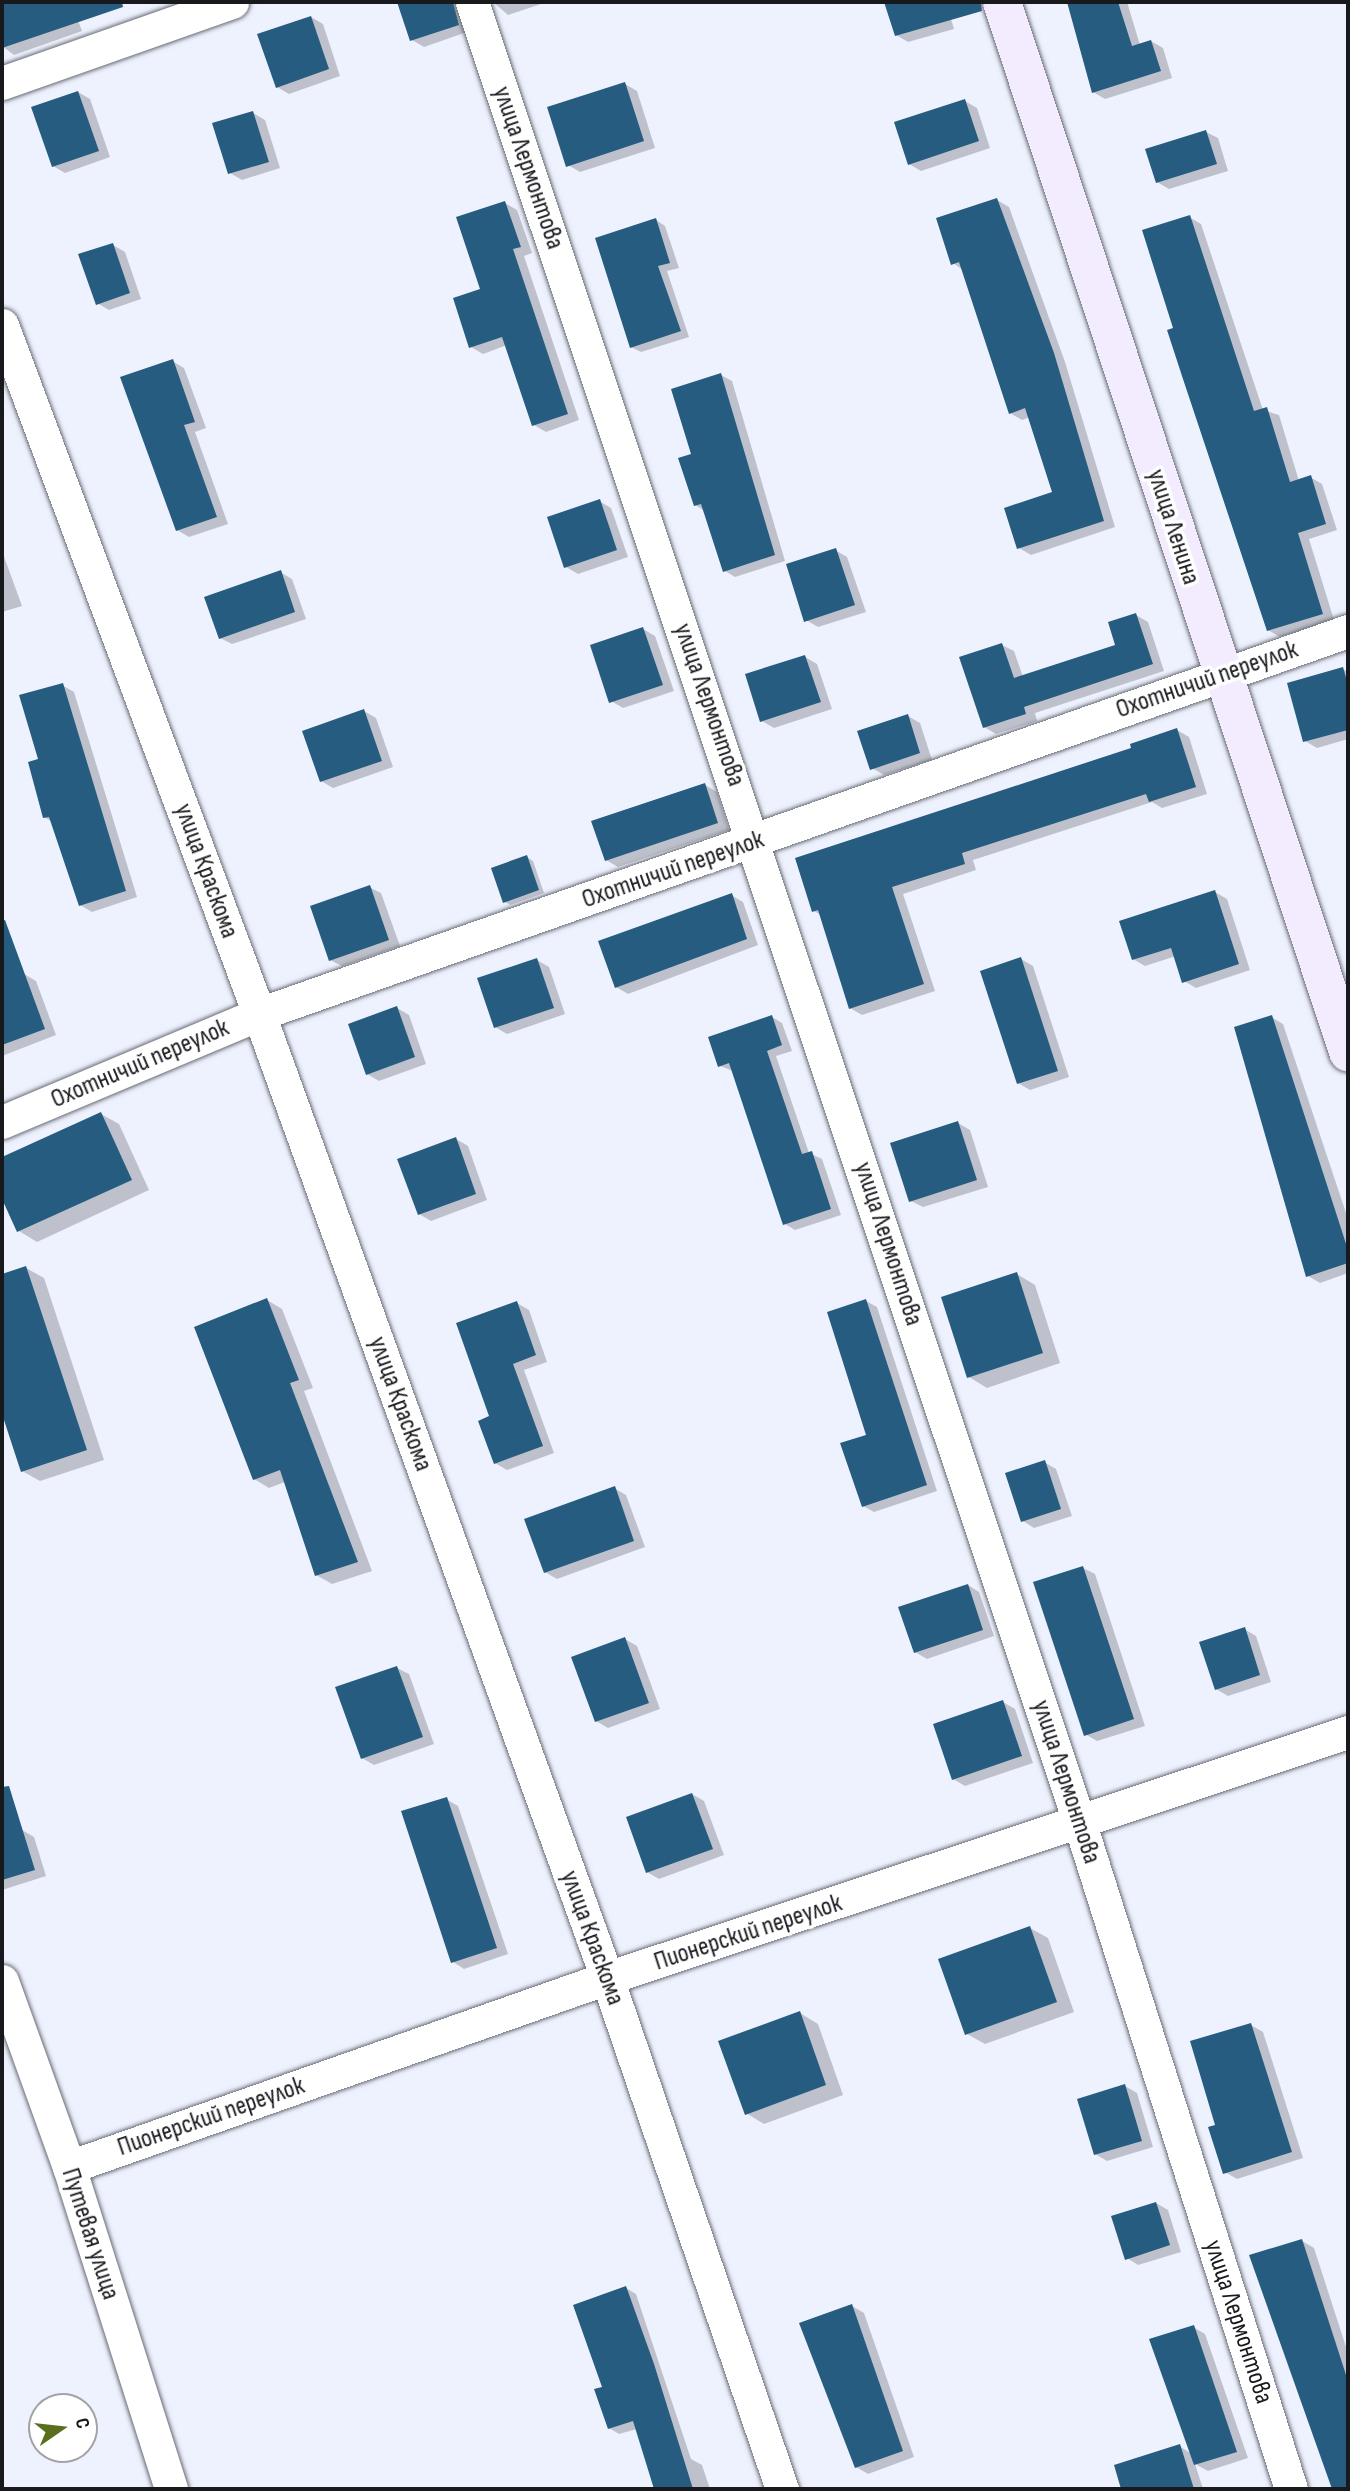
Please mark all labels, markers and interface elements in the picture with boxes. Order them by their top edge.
street label: улица Лермонтова [486,83,570,253]
street label: улица Ленина [1140,465,1206,589]
street label: улица Лермонтова [667,620,751,790]
street label: Охотничий переулок [1112,634,1302,726]
street label: улица Краскома [167,800,245,942]
street label: Охотничий переулок [578,824,768,916]
street label: Охотничий переулок [46,1012,234,1116]
street label: улица Лермонтова [847,1158,929,1330]
street label: улица Краскома [361,1333,439,1475]
street label: улица Лермонтова [1025,1696,1107,1868]
street label: улица Краскома [553,1867,631,2009]
street label: Пионерский переулок [650,1888,846,1978]
street label: Пионерский переулок [114,2070,308,2164]
street label: Путевая улица [54,2164,126,2304]
street label: улица Лермонтова [1197,2236,1279,2408]
north arrow [28,2393,98,2463]
text: С [70,2416,94,2431]

